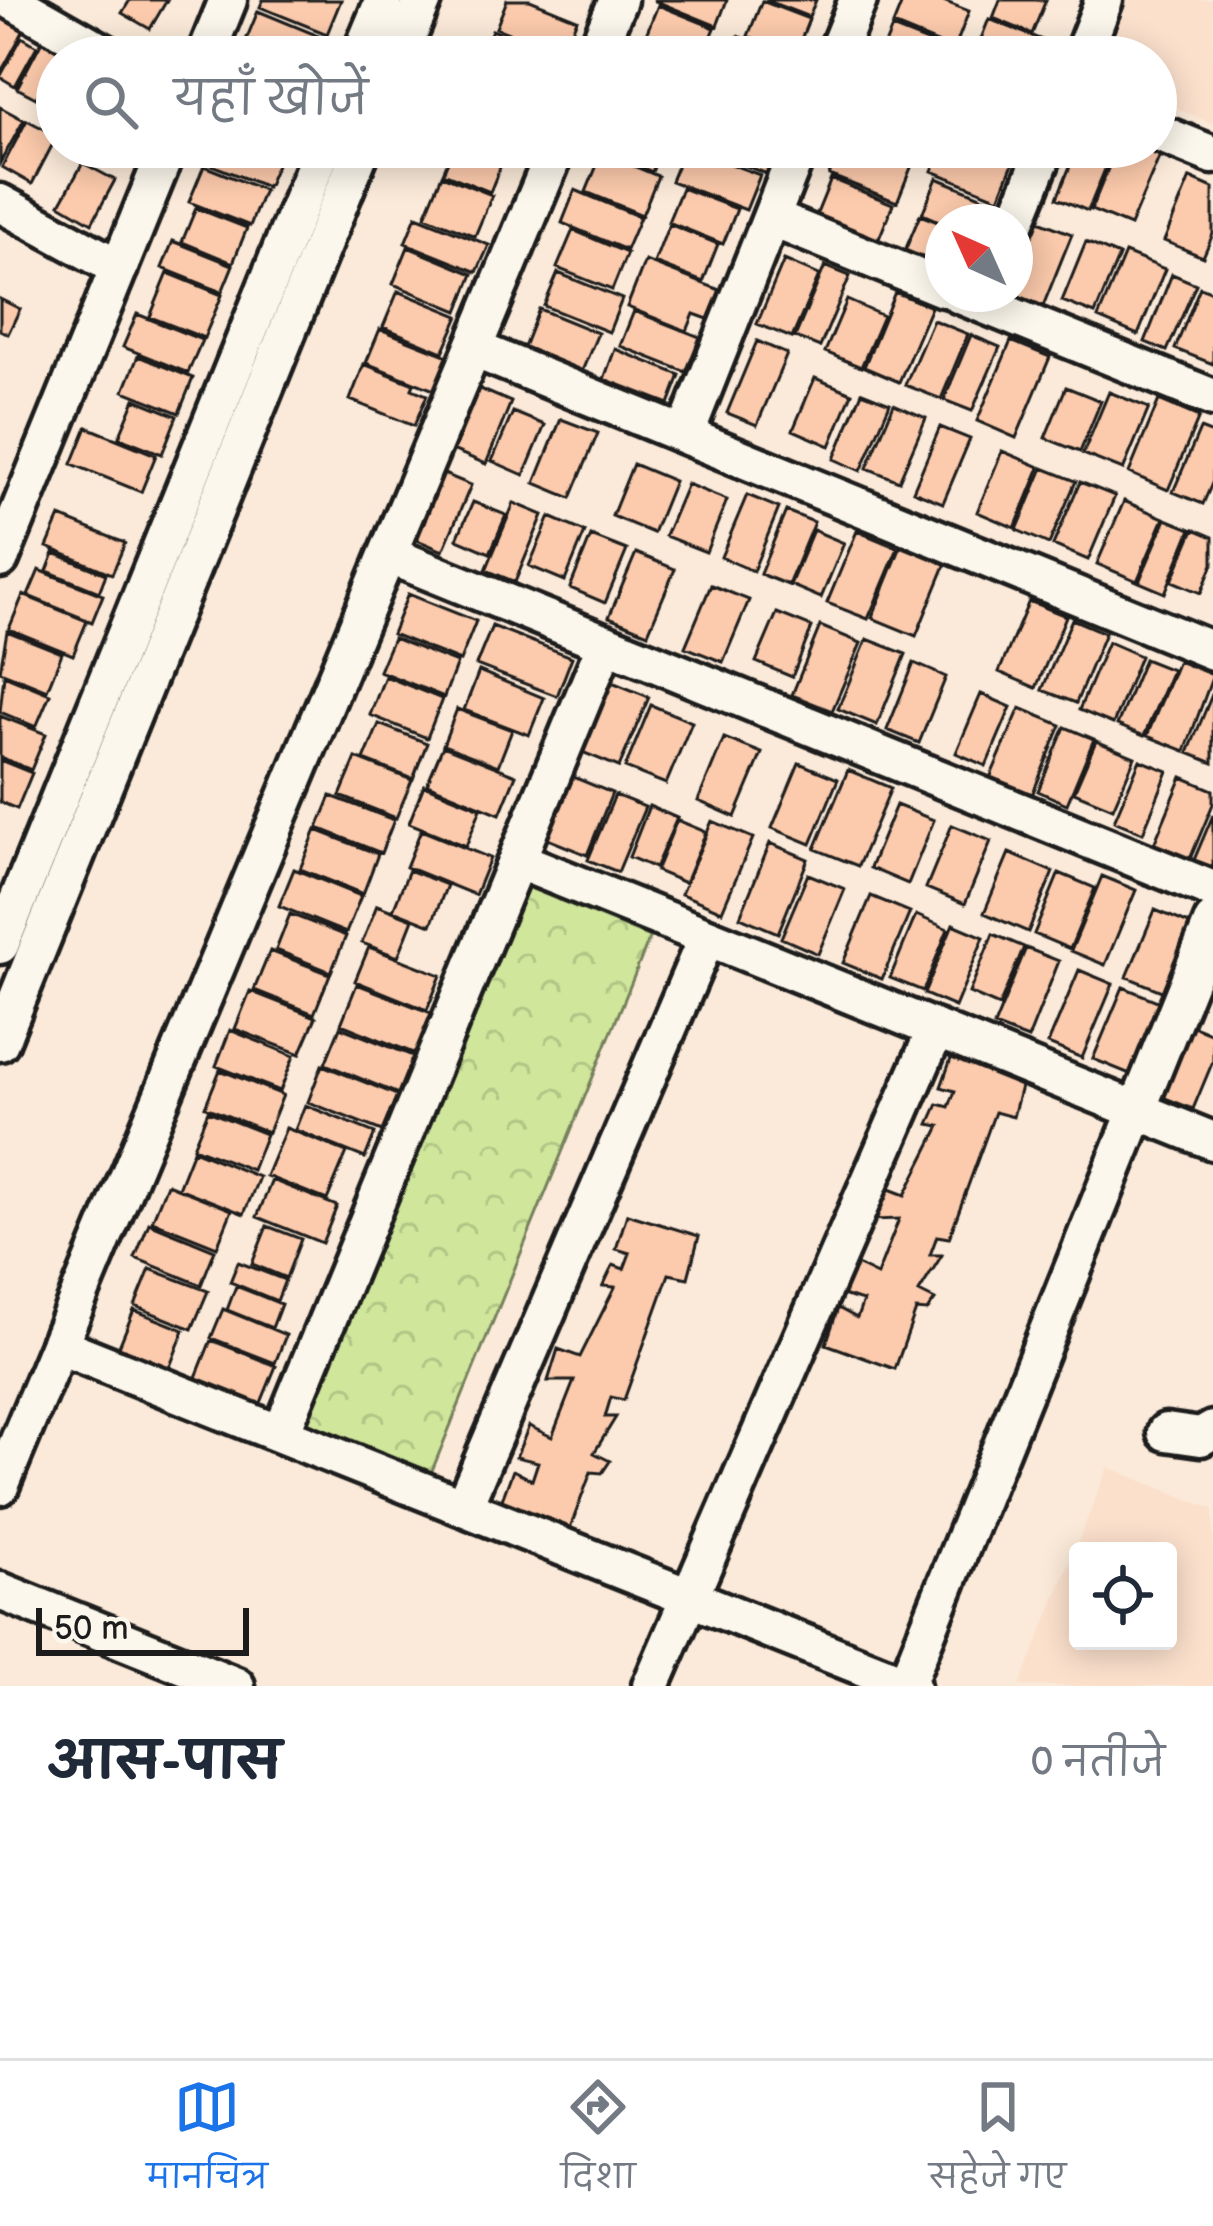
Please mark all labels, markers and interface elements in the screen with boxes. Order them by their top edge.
search box [36,36,1177,168]
icon: search [78,69,144,135]
text: यहाँ खोजें [174,73,368,128]
north arrow [925,204,1033,312]
map controls [1069,1542,1177,1650]
button: locate [1069,1542,1177,1650]
scale bar [36,1602,249,1655]
text: 50 m [54,1609,129,1649]
text: आस-पास [48,1732,281,1793]
text: 0 नतीजे [1030,1740,1165,1787]
tab: मानचित्र [147,2074,268,2213]
tab: दिशा [561,2074,636,2213]
tab: सहेजे गए [929,2074,1066,2213]

